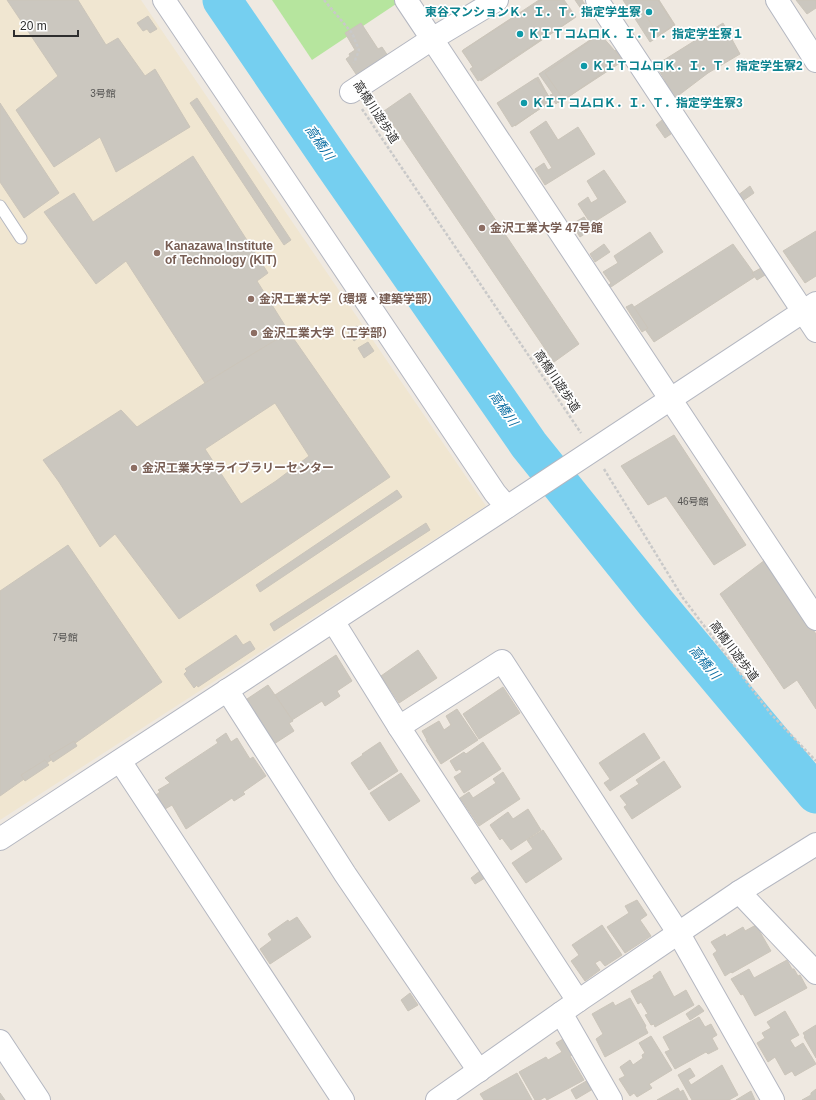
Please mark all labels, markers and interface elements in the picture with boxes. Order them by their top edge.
place label: 東谷マンションＫ．Ｉ．Ｔ．指定学生寮 [425,5,641,19]
marker: 東谷マンションＫ．Ｉ．Ｔ．指定学生寮 [644,7,654,17]
scale bar [14,12,78,38]
text: 20 m [20,19,47,33]
place label: ＫＩＴコムロＫ．Ｉ．Ｔ．指定学生寮１ [528,27,744,41]
marker: ＫＩＴコムロＫ．Ｉ．Ｔ．指定学生寮１ [515,29,525,39]
place label: ＫＩＴコムロＫ．Ｉ．Ｔ．指定学生寮2 [592,59,803,73]
marker: ＫＩＴコムロＫ．Ｉ．Ｔ．指定学生寮2 [579,61,589,71]
street label: 高橋川遊歩道 [351,78,401,146]
house number: 3号館 [90,88,116,99]
place label: ＫＩＴコムロＫ．Ｉ．Ｔ．指定学生寮3 [532,96,743,110]
marker: ＫＩＴコムロＫ．Ｉ．Ｔ．指定学生寮3 [519,98,529,108]
water label: 高橋川 [302,122,338,164]
place label: 金沢工業大学 47号館 [490,221,603,235]
marker: 金沢工業大学 47号館 [477,223,487,233]
place label: Kanazawa Institute of Technology (KIT) [165,239,277,267]
marker: Kanazawa Institute of Technology (KIT) [152,248,162,258]
place label: 金沢工業大学（環境・建築学部） [259,292,439,306]
marker: 金沢工業大学（環境・建築学部） [246,294,256,304]
place label: 金沢工業大学（工学部） [262,326,394,340]
marker: 金沢工業大学（工学部） [249,328,259,338]
street label: 高橋川遊歩道 [531,347,583,415]
water label: 高橋川 [486,388,522,430]
place label: 金沢工業大学ライブラリーセンター [142,461,334,475]
marker: 金沢工業大学ライブラリーセンター [129,463,139,473]
house number: 46号館 [677,496,709,507]
street label: 高橋川遊歩道 [707,618,761,684]
house number: 7号館 [52,632,78,643]
water label: 高橋川 [686,643,724,684]

